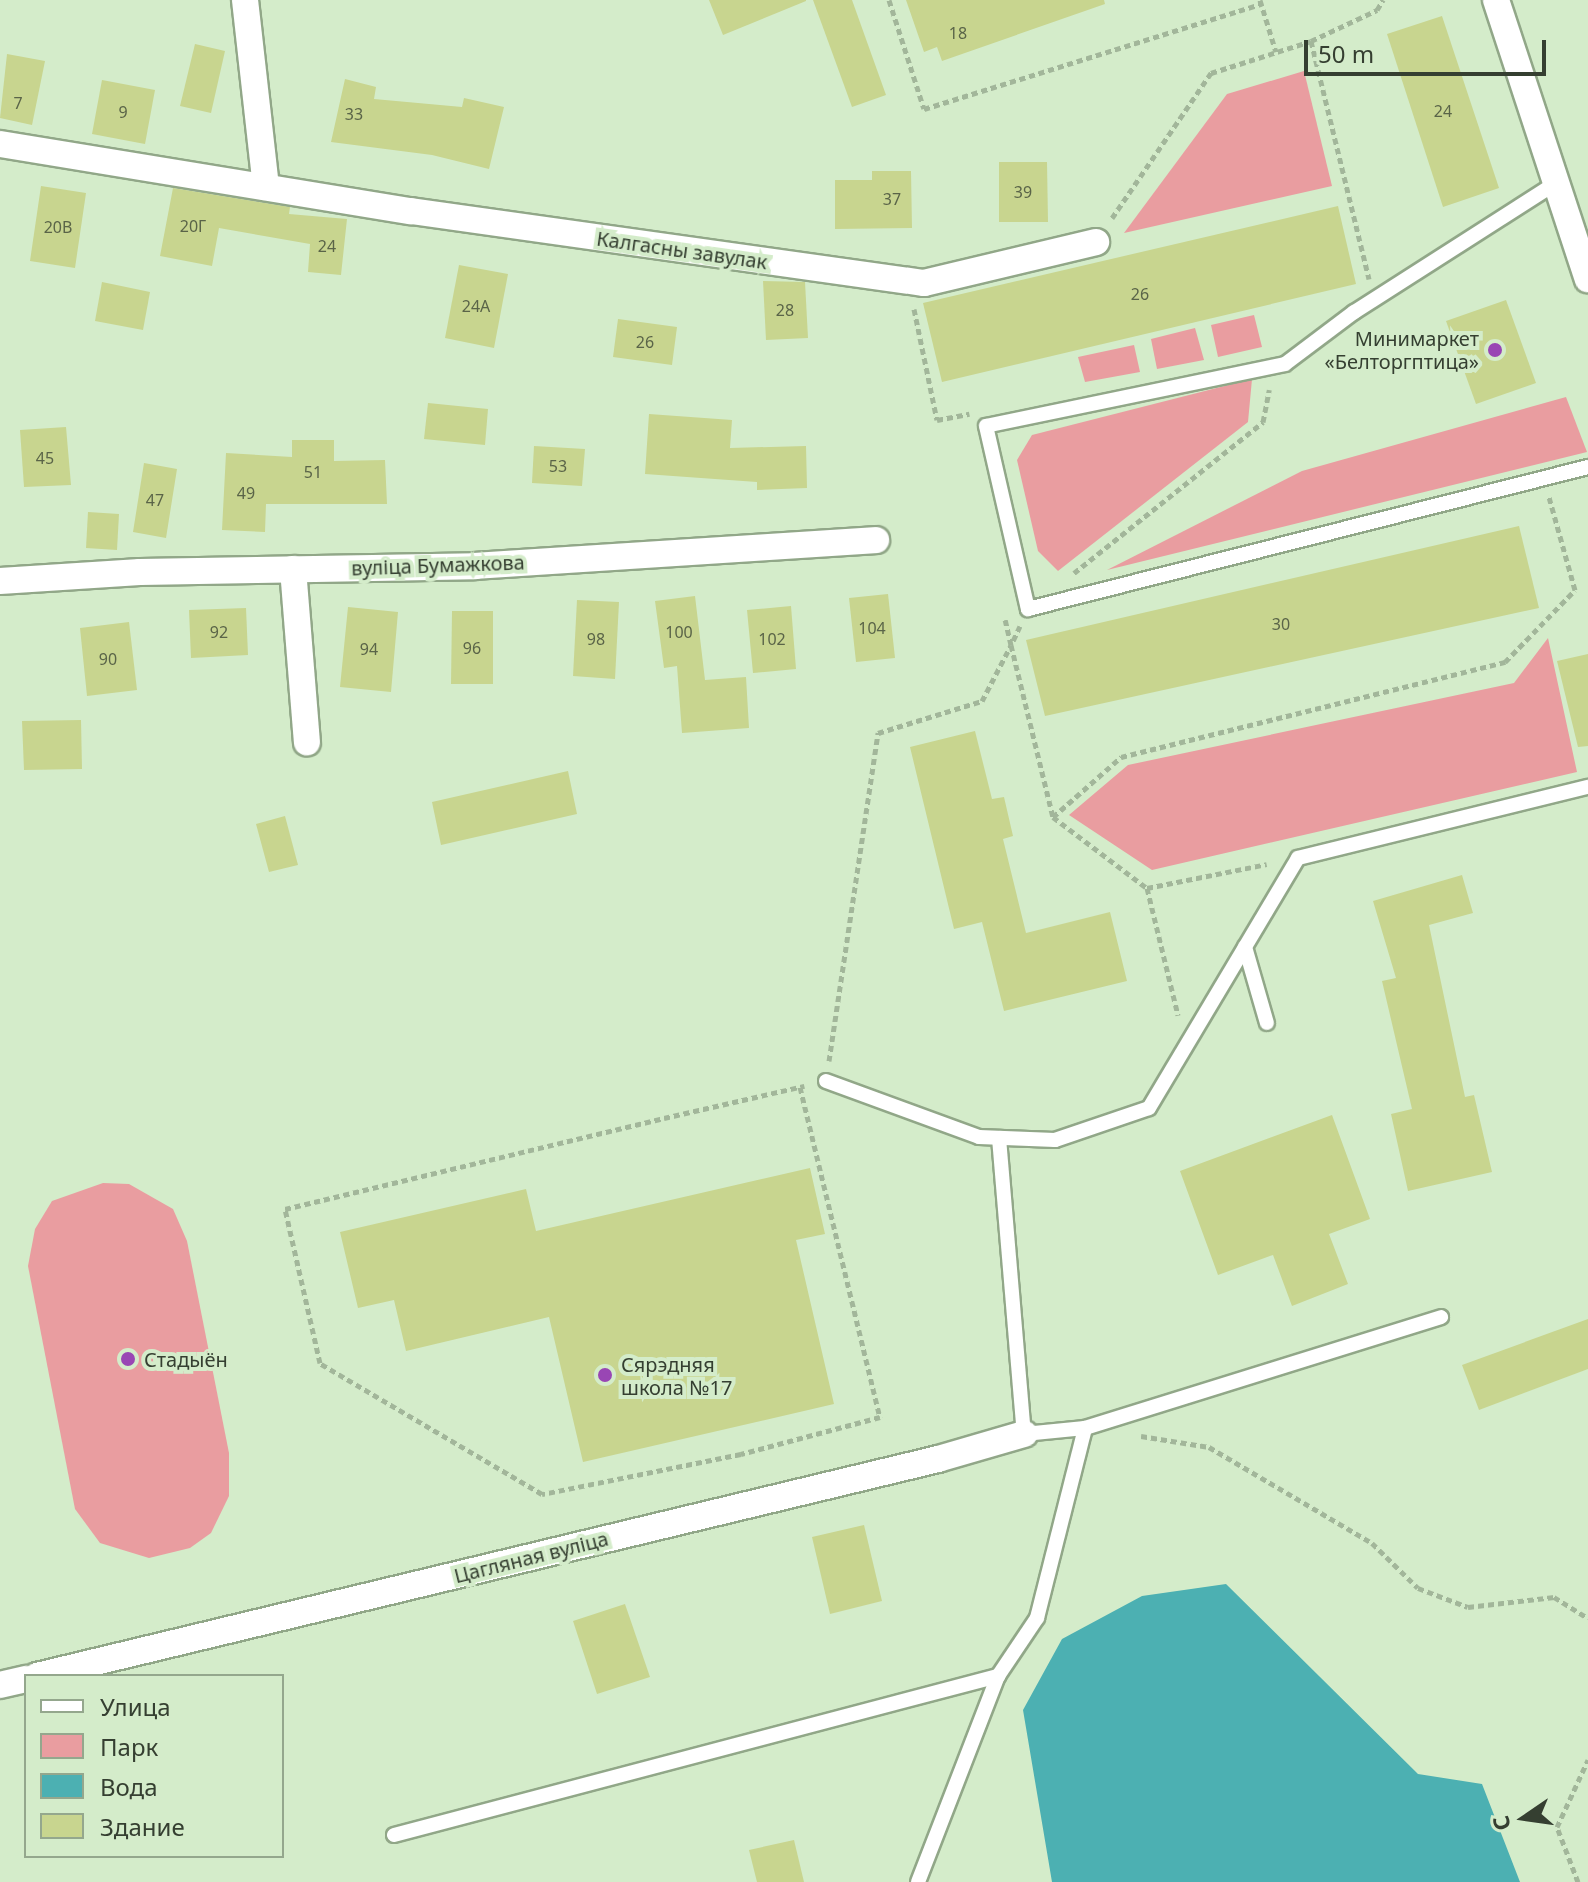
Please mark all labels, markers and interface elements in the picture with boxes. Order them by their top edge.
house number: 18 [949,23,967,43]
scale bar [1308,24,1550,74]
text: 50 m [1318,37,1374,70]
house number: 7 [13,93,23,113]
house number: 24 [1434,101,1452,121]
house number: 9 [118,102,128,122]
house number: 33 [345,104,363,124]
house number: 39 [1014,182,1032,202]
house number: 37 [883,189,901,209]
house number: 20Г [180,216,206,236]
house number: 20В [44,217,72,237]
street label: Калгасны завулак [595,226,769,274]
house number: 24 [318,236,336,256]
house number: 26 [1131,284,1149,304]
house number: 24А [462,296,490,316]
house number: 28 [776,300,794,320]
place label: Минимаркет «Белторгптица» [1325,326,1479,373]
house number: 26 [636,332,654,352]
marker: Минимаркет «Белторгптица» [1486,341,1504,359]
house number: 45 [36,448,54,468]
house number: 53 [549,456,567,476]
house number: 51 [304,462,322,482]
house number: 49 [237,483,255,503]
house number: 47 [146,490,164,510]
street label: вуліца Бумажкова [351,550,525,580]
house number: 30 [1272,614,1290,634]
house number: 104 [858,618,886,638]
house number: 92 [210,622,228,642]
house number: 100 [665,622,693,642]
house number: 98 [587,629,605,649]
house number: 102 [758,629,786,649]
house number: 96 [463,638,481,658]
house number: 94 [360,639,378,659]
house number: 90 [99,649,117,669]
place label: Стадыён [144,1347,228,1371]
marker: Стадыён [119,1350,137,1368]
place label: Сярэдняя школа №17 [621,1352,732,1399]
marker: Сярэдняя школа №17 [596,1366,614,1384]
street label: Цагляная вуліца [451,1526,611,1588]
legend [24,1674,284,1858]
text: Улица [100,1690,171,1723]
text: Парк [100,1730,158,1763]
text: Вода [100,1770,158,1803]
north arrow [1484,1778,1564,1858]
text: Здание [100,1810,185,1843]
text: С [1484,1813,1517,1834]

